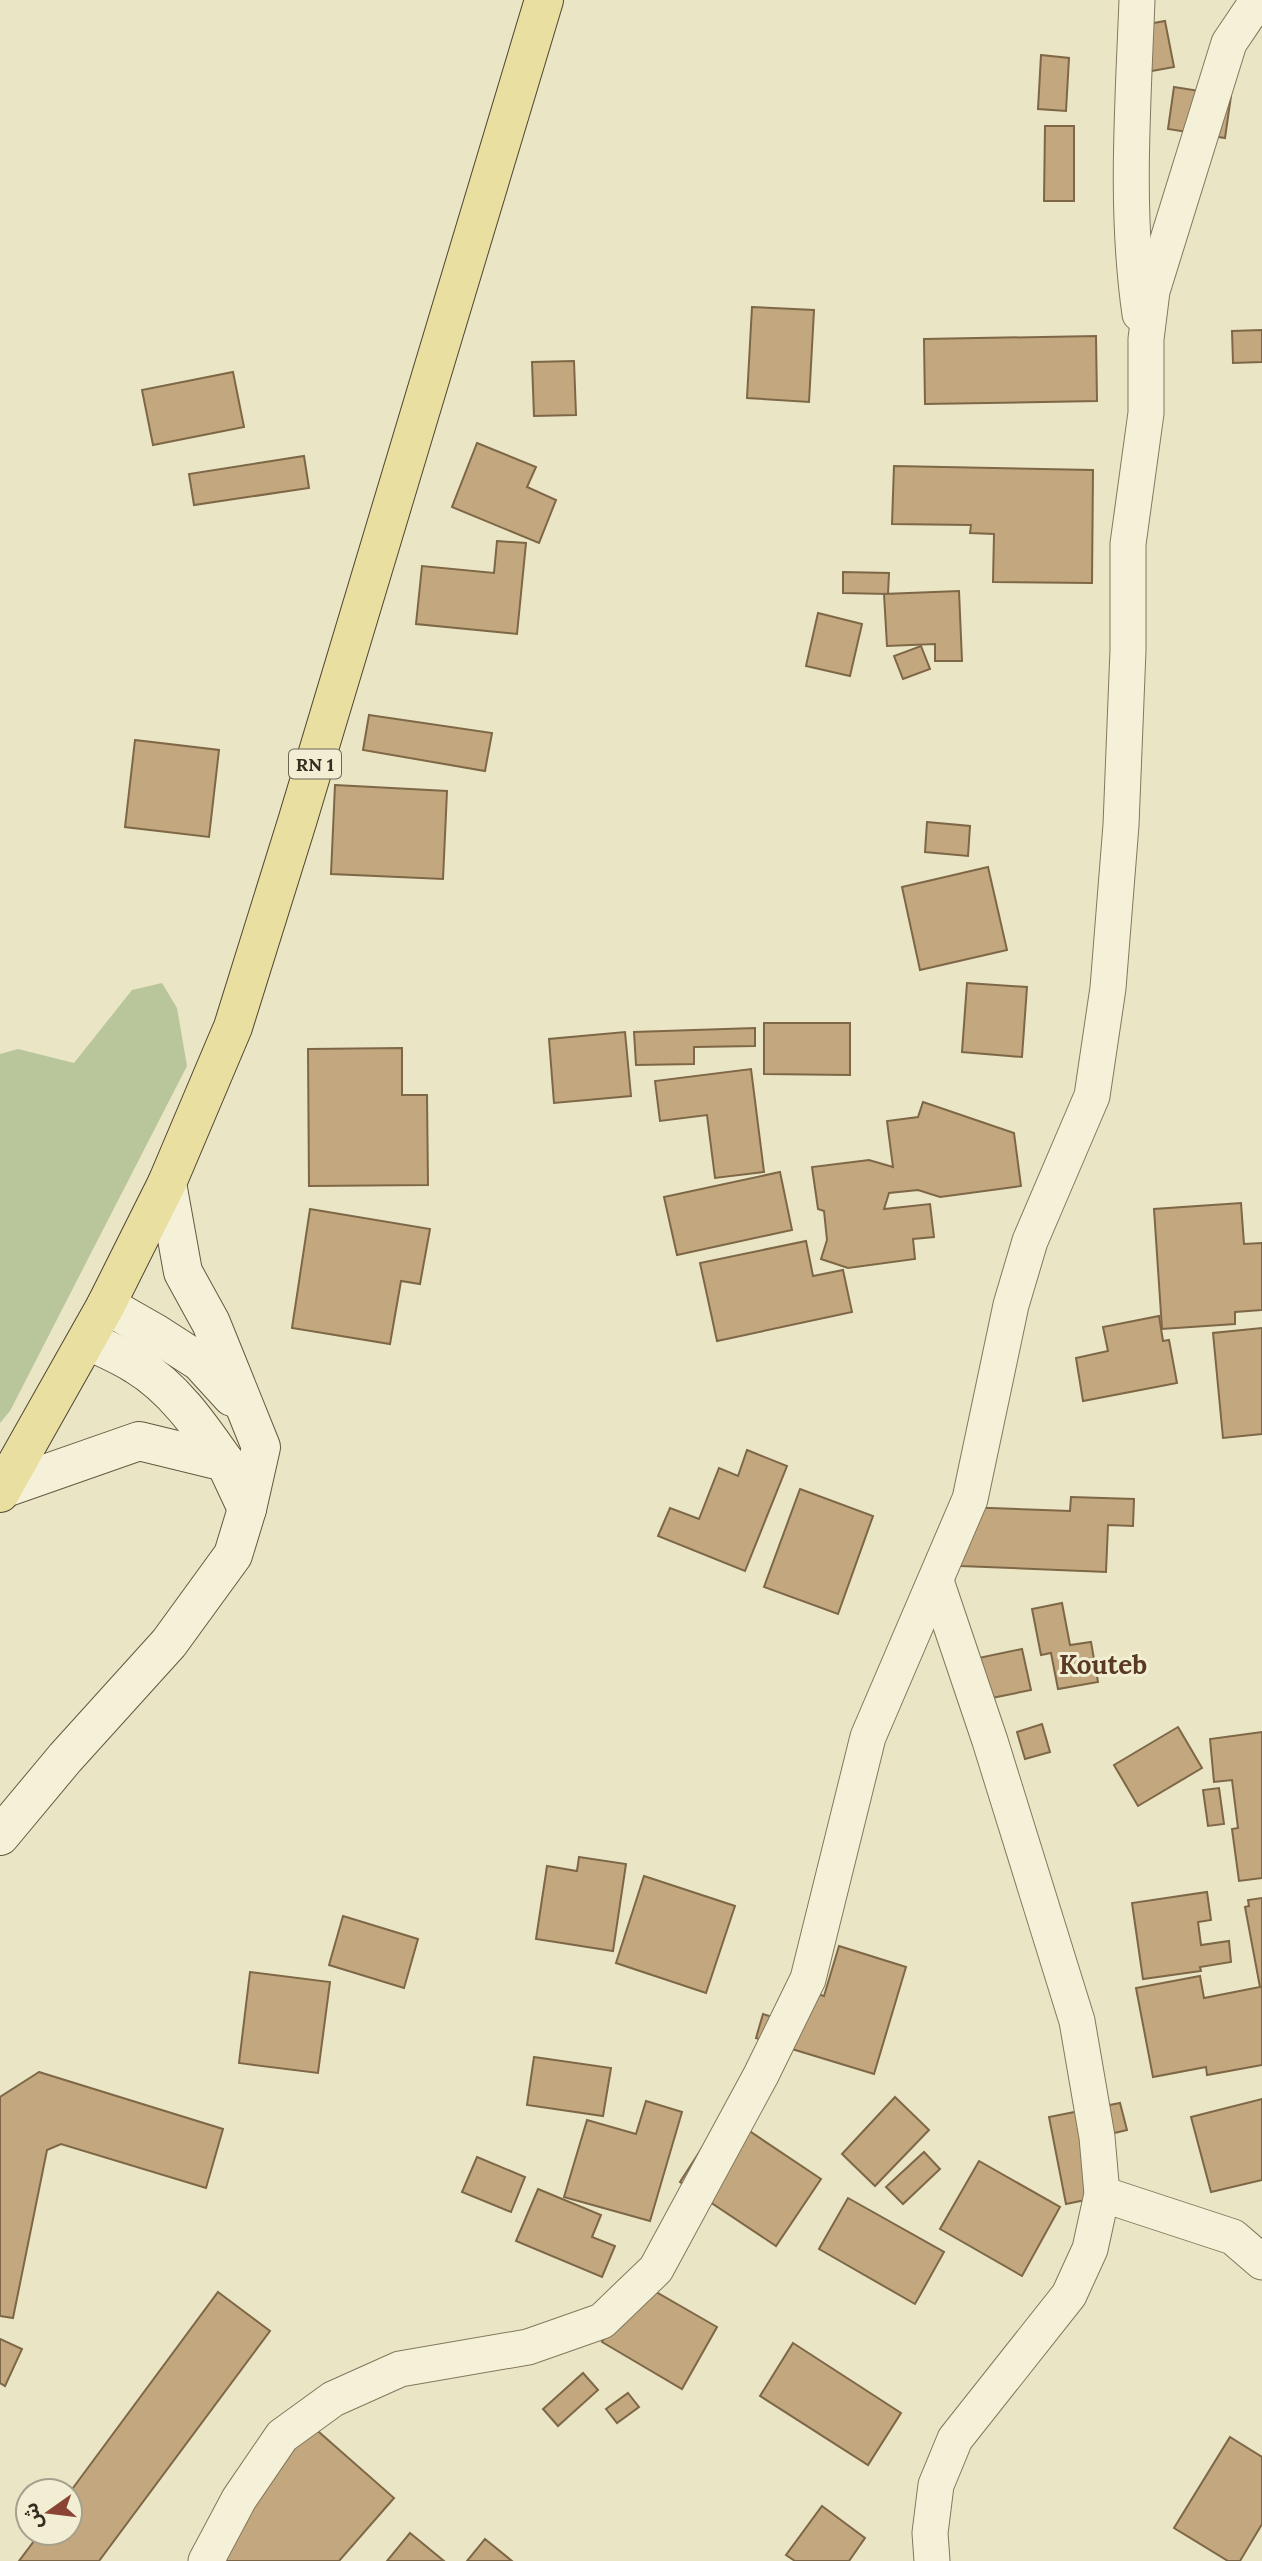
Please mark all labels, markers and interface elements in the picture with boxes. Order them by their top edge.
road number: RN 1 [289,750,341,778]
district label: Kouteb [1059,1648,1147,1681]
north arrow [14,2477,84,2547]
text: ش [18,2501,47,2532]

